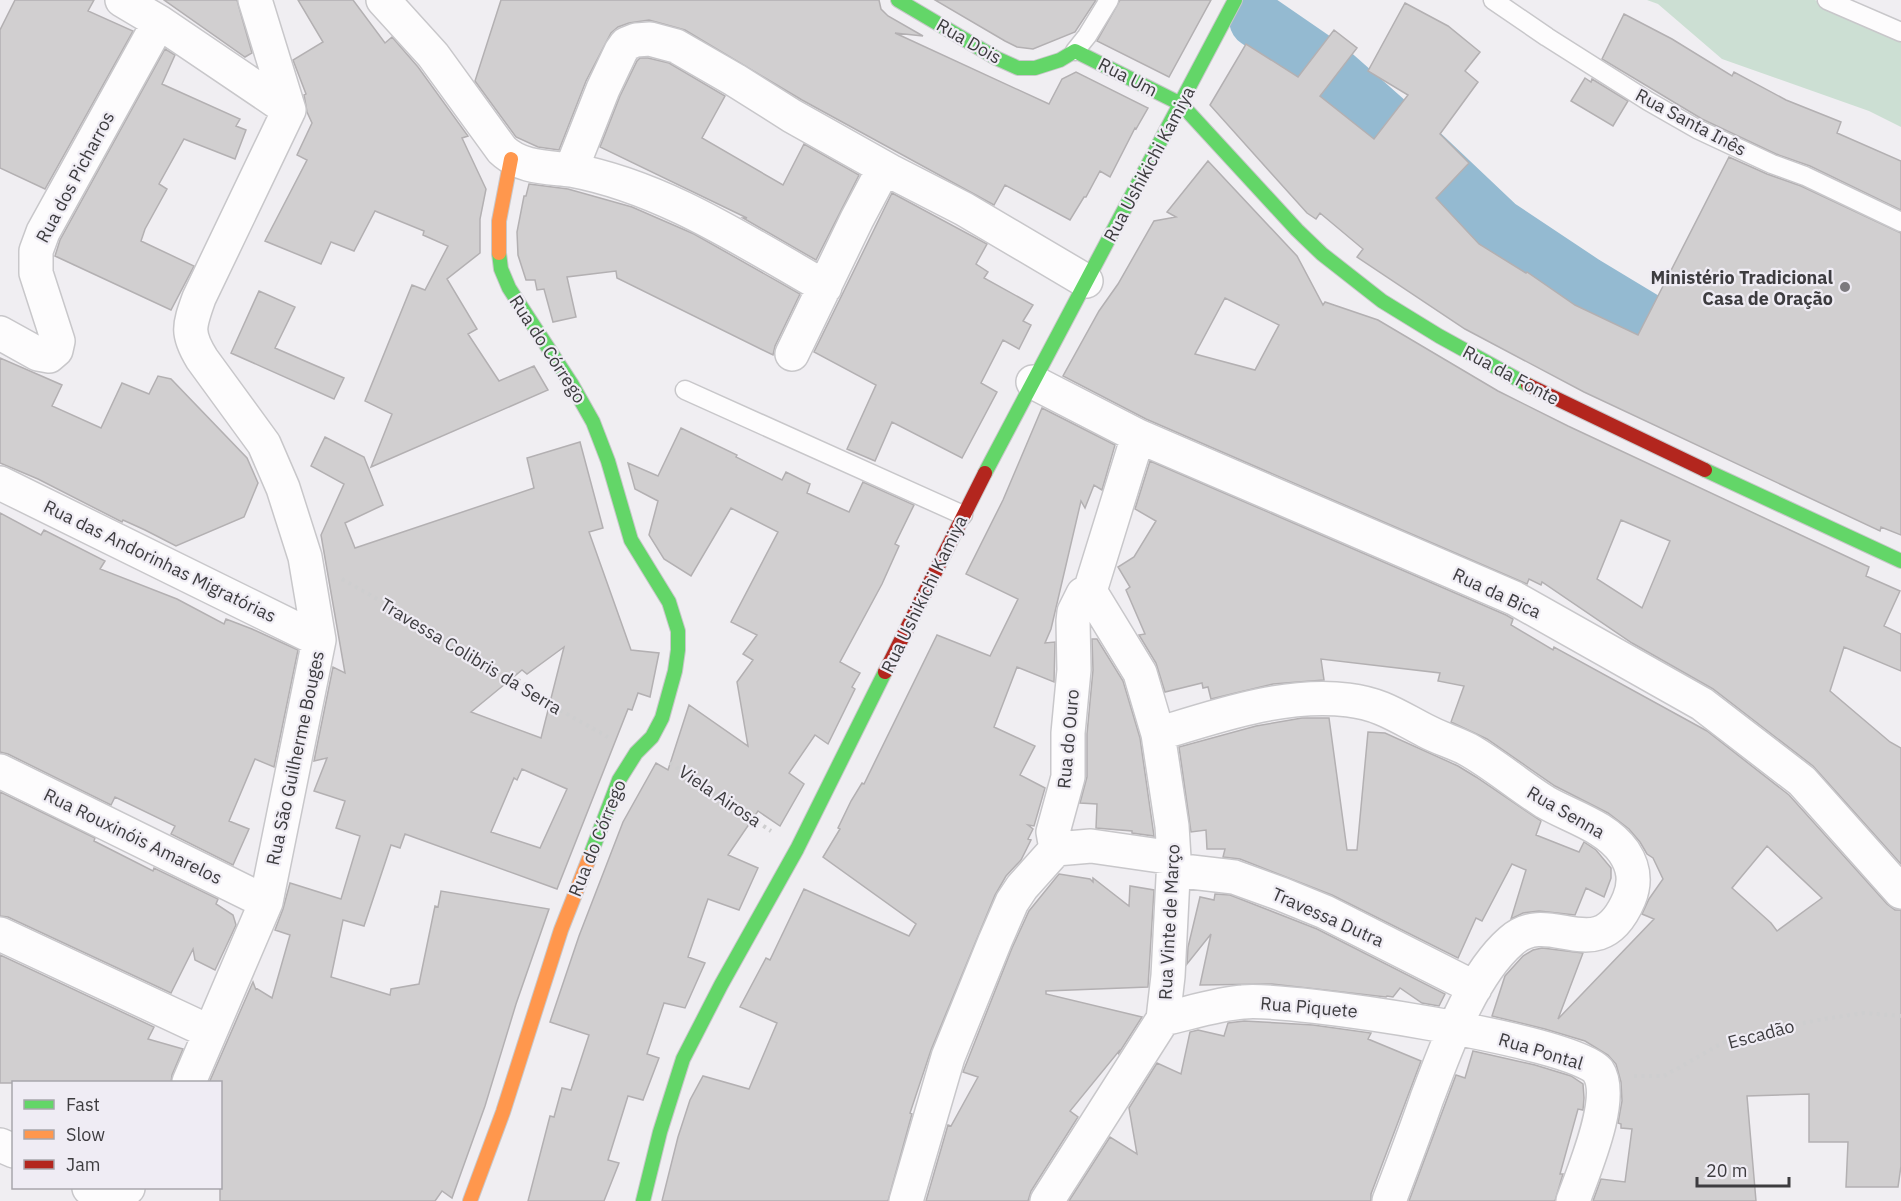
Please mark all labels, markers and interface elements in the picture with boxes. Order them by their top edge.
street label: Rua Dois [932,13,1006,69]
street label: Rua Um [1094,52,1162,102]
street label: Rua Ushikichi Kamiya [1098,82,1200,246]
street label: Rua Santa Inês [1632,83,1750,161]
street label: Rua dos Picharros [31,107,119,247]
place label: Ministério Tradicional Casa de Oração [1650,266,1834,310]
marker: Ministério Tradicional Casa de Oração [1838,280,1852,294]
street label: Rua do Córrego [505,291,591,407]
street label: Rua da Fonte [1459,340,1563,410]
street label: Rua das Andorinhas Migratórias [40,495,280,627]
street label: Rua Ushikichi Kamiya [876,511,972,677]
street label: Rua da Bica [1449,563,1545,624]
street label: Travessa Colibris da Serra [376,593,566,720]
street label: Rua São Guilherme Bouges [261,649,329,867]
street label: Rua do Ouro [1052,688,1084,790]
street label: Viela Airosa [674,760,766,832]
street label: Rua do Córrego [563,776,631,900]
street label: Rua Senna [1523,781,1609,844]
street label: Rua Rouxinóis Amarelos [40,783,226,889]
street label: Rua Vinte de Março [1153,843,1185,1001]
street label: Travessa Dutra [1268,882,1388,952]
street label: Rua Piquete [1259,991,1359,1023]
street label: Escadão [1725,1014,1797,1054]
street label: Rua Pontal [1496,1027,1586,1075]
legend [12,1081,222,1189]
text: Fast [66,1093,100,1116]
text: Slow [66,1123,105,1146]
scale bar [1697,1150,1788,1188]
text: Jam [66,1153,101,1176]
text: 20 m [1706,1159,1748,1182]

